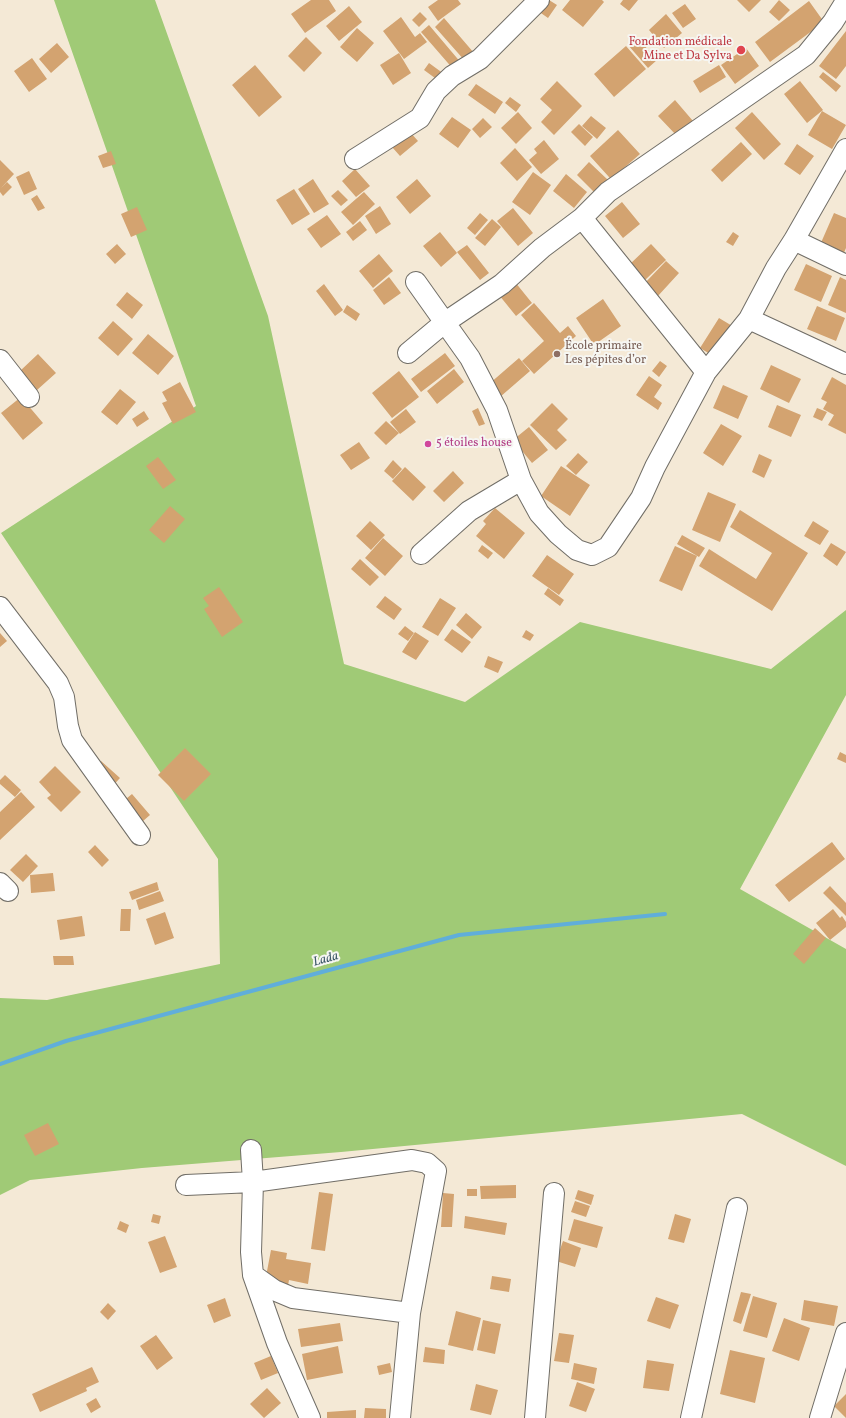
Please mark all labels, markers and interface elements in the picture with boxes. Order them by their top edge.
place label: Fondation médicale Mine et Da Sylva [629,36,732,64]
marker: Fondation médicale Mine et Da Sylva [735,44,747,56]
place label: École primaire Les pépites d’or [565,340,646,368]
marker: École primaire Les pépites d’or [552,349,562,359]
place label: 5 étoiles house [436,437,512,451]
marker: 5 étoiles house [423,439,433,449]
water label: Lada [312,949,340,971]

